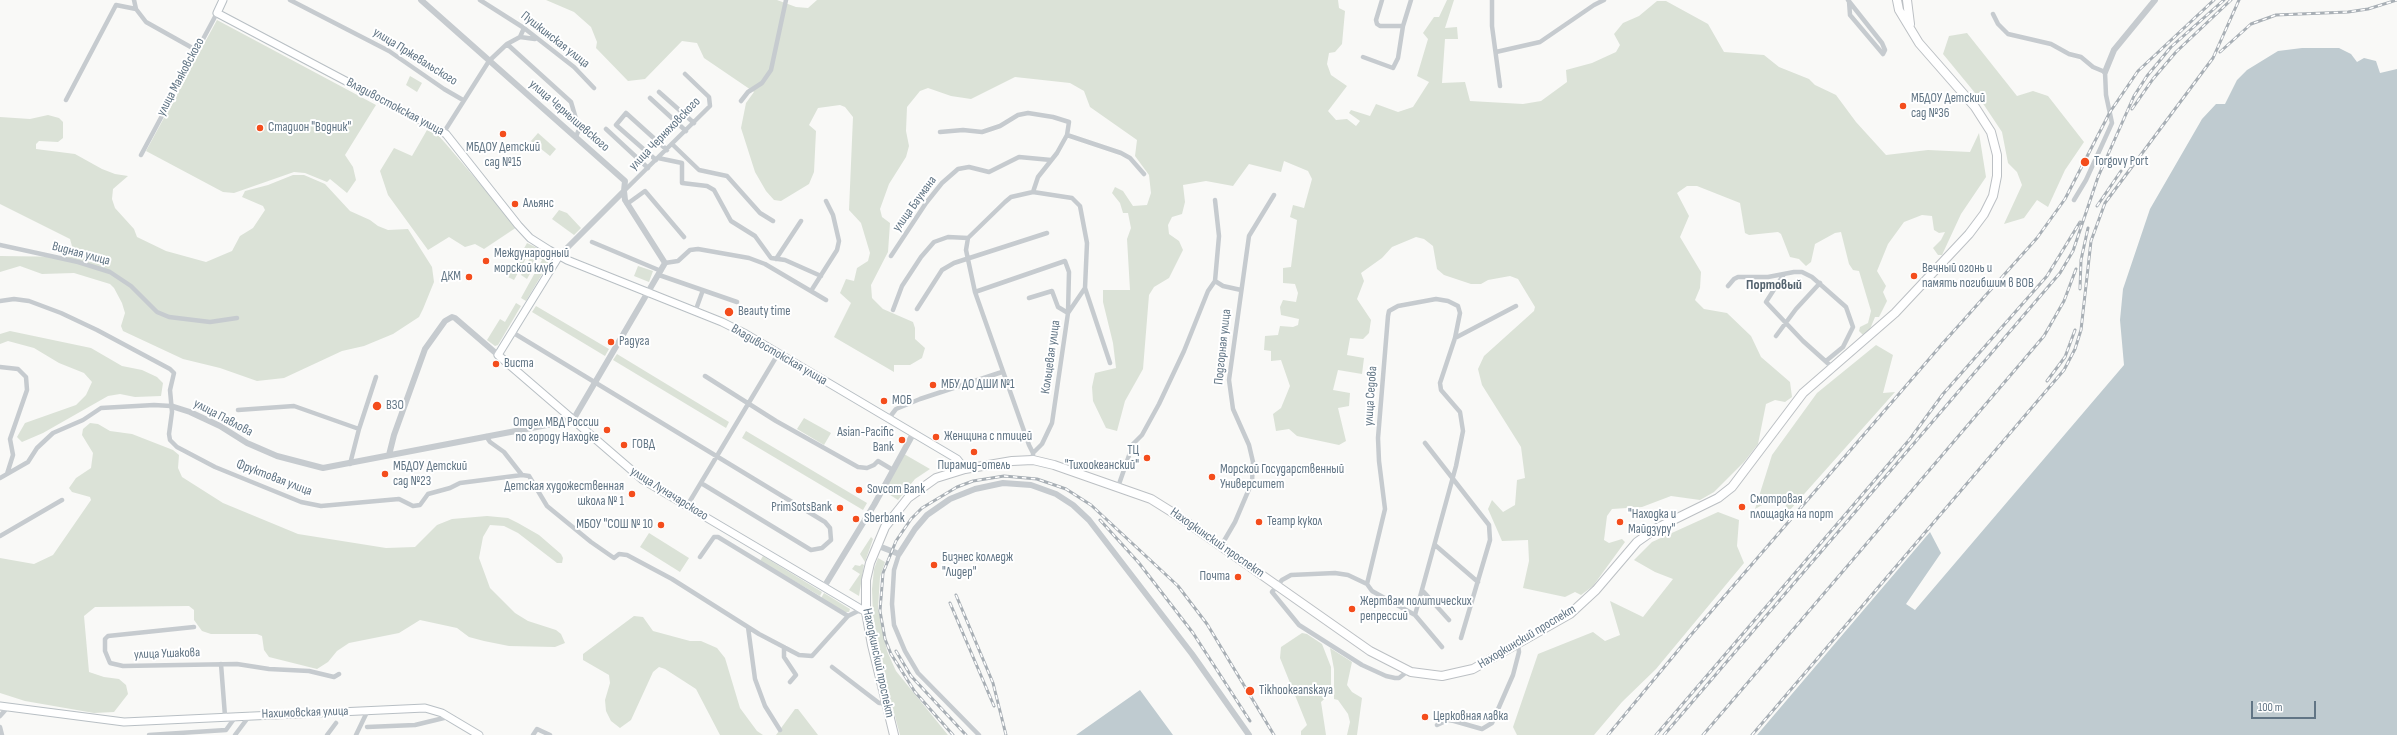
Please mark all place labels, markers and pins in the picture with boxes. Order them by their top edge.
place label: МБДОУ Детский сад №36 [1911,91,1985,122]
marker: МБДОУ Детский сад №36 [1898,101,1908,111]
place label: Стадион "Водник" [268,120,351,136]
marker: Стадион "Водник" [255,123,265,133]
marker: МБДОУ Детский сад №15 [498,129,508,139]
place label: МБДОУ Детский сад №15 [466,140,540,171]
place label: Torgovy Port [2094,154,2148,170]
marker: Torgovy Port [2079,156,2091,168]
place label: Альянс [523,196,554,212]
marker: Альянс [510,199,520,209]
place label: Международный морской клуб [494,246,569,277]
marker: Международный морской клуб [481,256,491,266]
place label: Вечный огонь и память погибшим в ВОВ [1922,261,2034,292]
place label: ДКМ [441,269,461,285]
marker: Вечный огонь и память погибшим в ВОВ [1909,271,1919,281]
marker: ДКМ [464,272,474,282]
place label: Beauty time [738,304,790,320]
marker: Beauty time [723,306,735,318]
place label: Радуга [619,334,649,350]
marker: Радуга [606,337,616,347]
place label: Виста [504,356,534,372]
marker: Виста [491,359,501,369]
place label: МБУ ДО ДШИ №1 [941,377,1015,393]
marker: МБУ ДО ДШИ №1 [928,380,938,390]
place label: МОБ [892,393,912,409]
marker: МОБ [879,396,889,406]
place label: ВЗО [386,398,404,414]
marker: ВЗО [371,400,383,412]
place label: Отдел МВД России по городу Находке [513,415,599,446]
marker: Отдел МВД России по городу Находке [602,425,612,435]
place label: Asian-Pacific Bank [837,425,894,456]
place label: Женщина с птицей [944,429,1032,445]
marker: Женщина с птицей [931,432,941,442]
marker: Asian-Pacific Bank [897,435,907,445]
place label: ГОВД [632,437,655,453]
marker: ГОВД [619,440,629,450]
place label: ТЦ "Тихоокеанский" [1065,443,1139,474]
marker: Пирамид-отель [969,447,979,457]
marker: ТЦ "Тихоокеанский" [1142,453,1152,463]
place label: Пирамид-отель [938,458,1010,474]
place label: МБДОУ Детский сад №23 [393,459,467,490]
place label: Морской Государственный Университет [1220,462,1344,493]
marker: МБДОУ Детский сад №23 [380,469,390,479]
marker: Морской Государственный Университет [1207,472,1217,482]
place label: Детская художественная школа № 1 [504,479,624,510]
place label: Sovcom Bank [867,482,925,498]
marker: Sovcom Bank [854,485,864,495]
marker: Детская художественная школа № 1 [627,489,637,499]
place label: Смотровая площадка на порт [1750,492,1833,523]
place label: PrimSotsBank [771,500,832,516]
marker: Смотровая площадка на порт [1737,502,1747,512]
marker: PrimSotsBank [835,503,845,513]
place label: "Находка и Майдзуру" [1628,507,1676,538]
place label: Sberbank [864,511,905,527]
marker: Sberbank [851,514,861,524]
place label: Театр кукол [1267,514,1322,530]
place label: МБОУ "СОШ № 10 [576,517,653,533]
marker: Театр кукол [1254,517,1264,527]
marker: "Находка и Майдзуру" [1615,517,1625,527]
marker: МБОУ "СОШ № 10 [656,520,666,530]
place label: Бизнес колледж "Лидер" [942,550,1013,581]
marker: Бизнес колледж "Лидер" [929,560,939,570]
place label: Почта [1199,569,1230,585]
marker: Почта [1233,572,1243,582]
place label: Жертвам политических репрессий [1360,594,1472,625]
marker: Жертвам политических репрессий [1347,604,1357,614]
place label: Tikhookeanskaya [1259,683,1333,699]
marker: Tikhookeanskaya [1244,685,1256,697]
place label: Церковная лавка [1433,709,1508,725]
marker: Церковная лавка [1420,712,1430,722]

